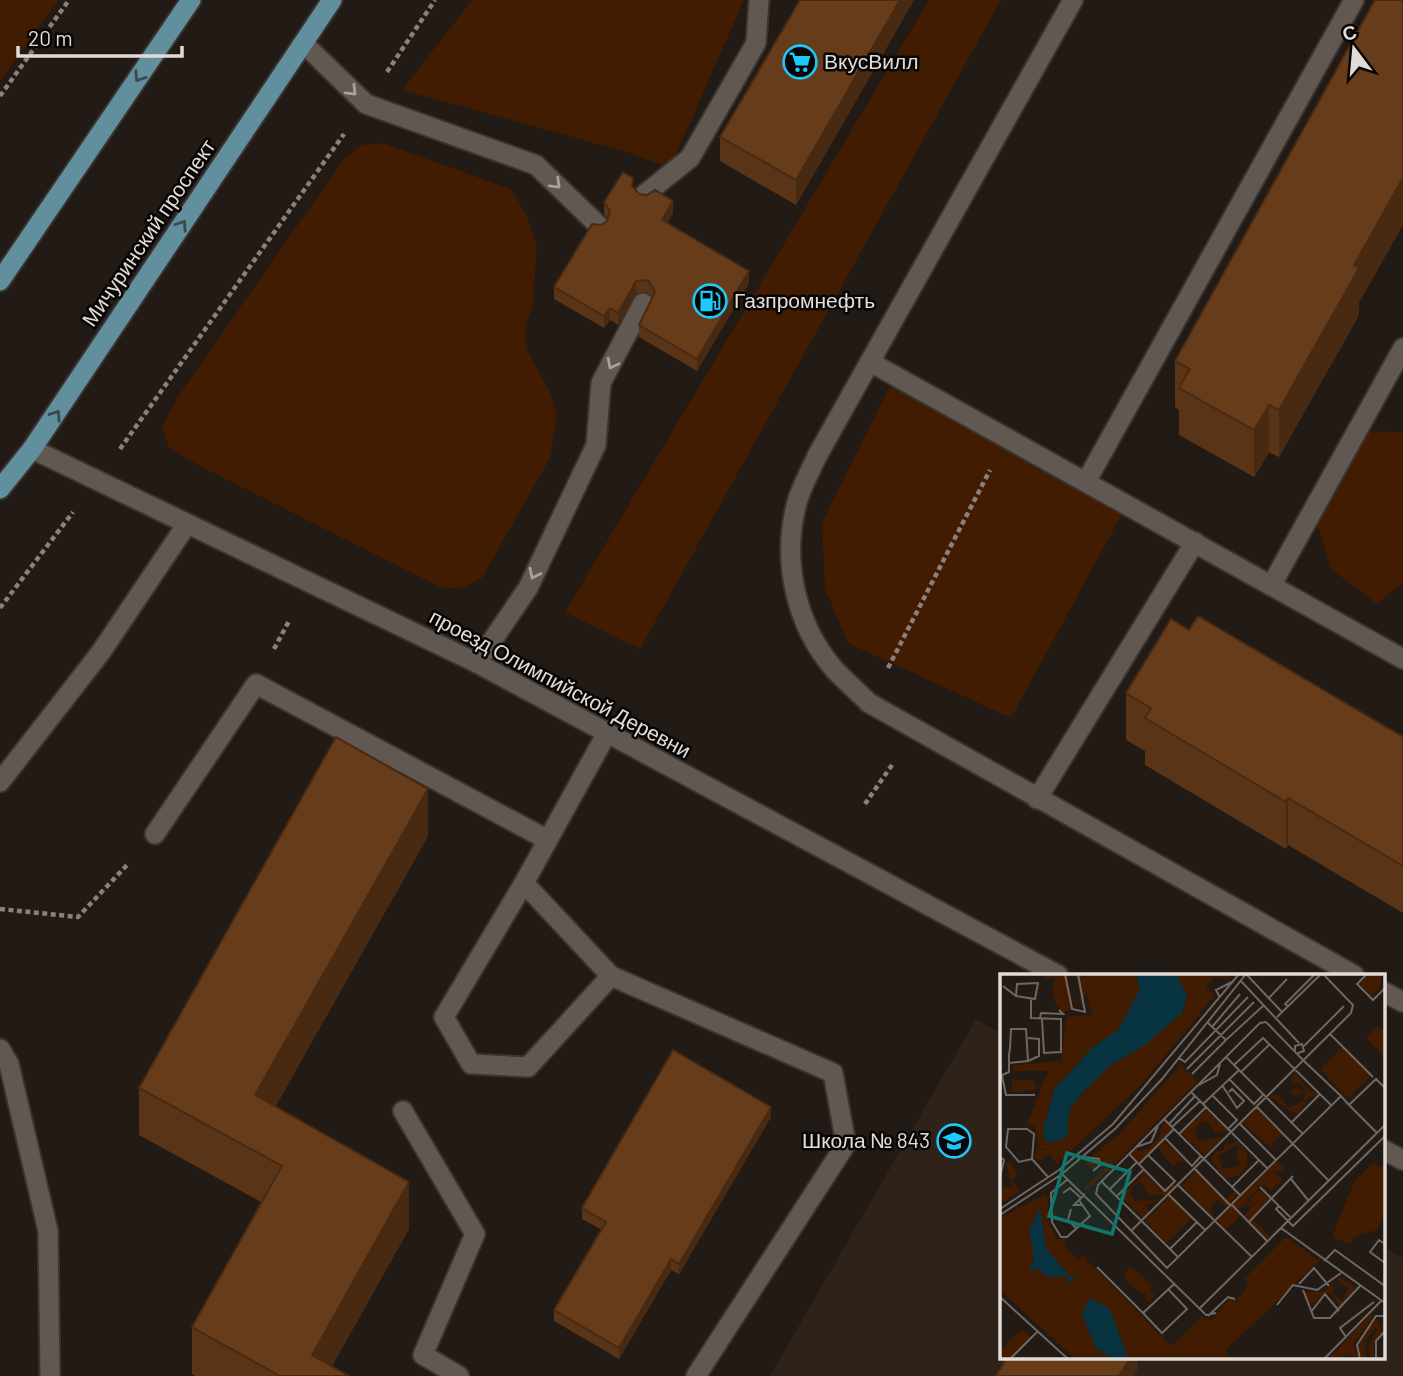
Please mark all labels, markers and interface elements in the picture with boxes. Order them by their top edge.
scale bar [18,14,182,58]
north arrow [1319,14,1389,84]
text: С [1339,19,1359,45]
text: 20 m [28,25,73,50]
supermarket icon: ВкусВилл [781,43,819,81]
place label: ВкусВилл [824,48,918,73]
one-way arrow [135,69,147,82]
one-way arrow [343,82,356,95]
street label: Мичуринский проспект [76,134,220,330]
one-way arrow [547,175,560,188]
one-way arrow [174,220,186,233]
fuel station icon: Газпромнефть [691,282,729,320]
place label: Газпромнефть [734,287,875,312]
one-way arrow [606,356,620,369]
one-way arrow [47,409,60,422]
one-way arrow [529,567,543,579]
street label: проезд Олимпийской Деревни [426,603,696,762]
inset map [1000,974,1386,1358]
school or university icon: Школа № 843 [935,1122,973,1160]
place label: Школа № 843 [802,1127,930,1152]

